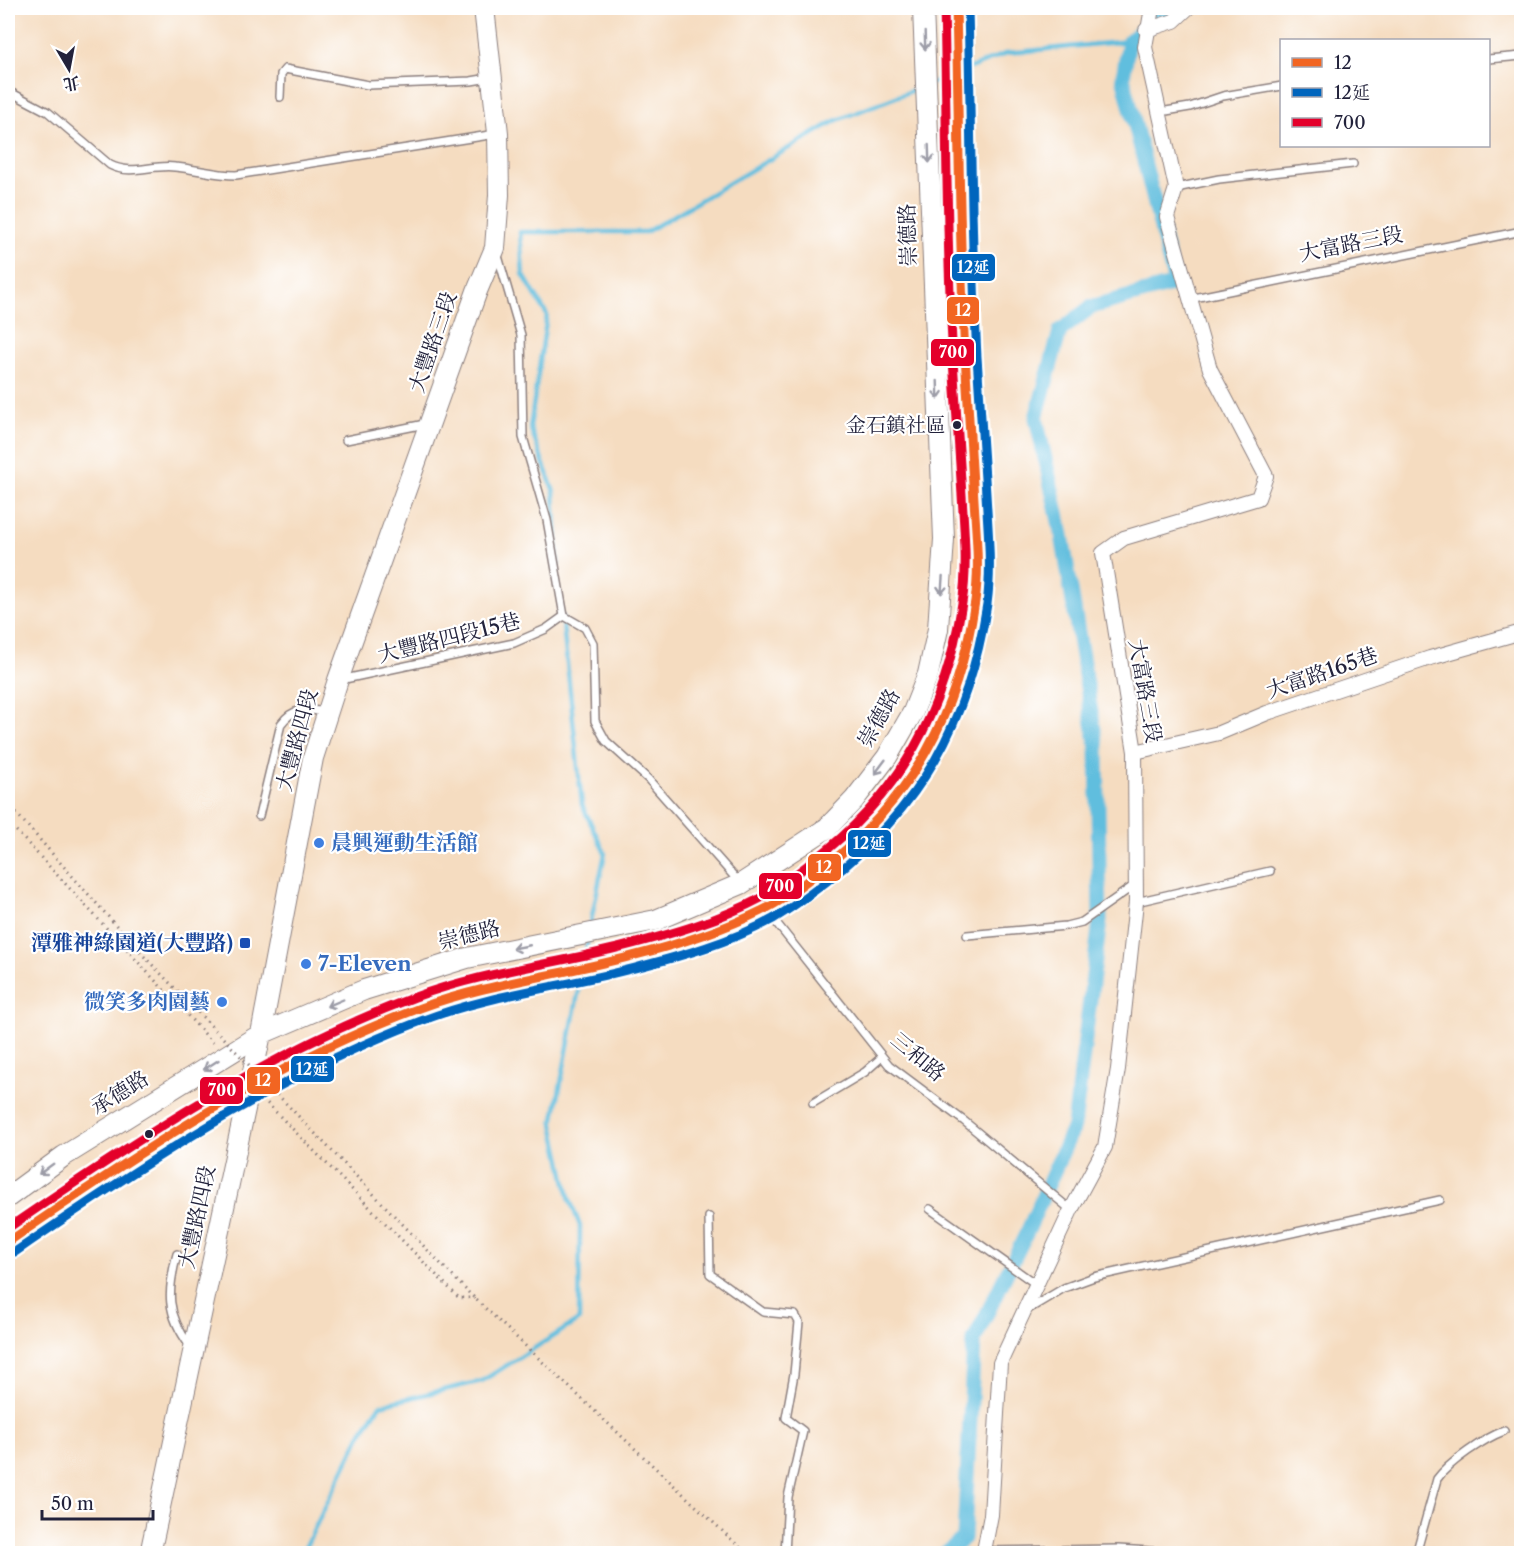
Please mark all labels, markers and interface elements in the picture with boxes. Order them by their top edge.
one-way arrow [919,31,930,50]
north arrow [39,39,99,99]
legend [1280,39,1490,147]
text: 12 [1334,52,1352,74]
text: 北 [62,73,81,95]
text: 12延 [1334,82,1370,104]
text: 700 [1334,112,1366,134]
one-way arrow [924,143,935,163]
street label: 崇德路 [894,203,921,267]
street label: 大富路三段 [1297,221,1405,266]
line badge: 12延 [951,253,996,282]
text: 12延 [957,257,989,277]
street label: 大豐路三段 [404,288,461,396]
line badge: 12 [946,296,980,325]
text: 12 [955,300,971,320]
line badge: 700 [930,338,975,367]
text: 700 [939,342,967,362]
one-way arrow [933,380,944,400]
place label: 金石鎮社區 [846,413,946,437]
marker: 金石鎮社區 [951,419,963,431]
one-way arrow [936,575,947,595]
street label: 大豐路四段15巷 [375,608,523,667]
street label: 大富路三段 [1124,637,1167,745]
street label: 大富路165巷 [1263,642,1381,703]
street label: 崇德路 [852,684,905,751]
street label: 大豐路四段 [271,686,322,794]
one-way arrow [873,758,886,774]
line badge: 12延 [847,829,892,858]
place label: 晨興運動生活館 [331,830,478,855]
text: 12延 [853,833,885,853]
marker: 晨興運動生活館 [312,836,326,850]
line badge: 12 [807,853,842,882]
text: 12 [816,857,832,877]
line badge: 700 [758,872,803,900]
text: 700 [766,876,794,896]
street label: 崇德路 [435,915,502,954]
place label: 潭雅神綠園道(大豐路) [31,930,233,955]
marker: 潭雅神綠園道(大豐路) [238,936,252,950]
one-way arrow [512,942,532,953]
place label: 7-Eleven [318,951,412,976]
marker: 7-Eleven [299,957,313,971]
place label: 微笑多肉園藝 [84,989,210,1014]
marker: 微笑多肉園藝 [215,995,229,1009]
one-way arrow [326,998,345,1009]
street label: 三和路 [886,1027,950,1086]
line badge: 12延 [290,1055,335,1083]
one-way arrow [203,1058,220,1071]
text: 12延 [296,1059,328,1079]
street label: 承德路 [86,1065,153,1120]
line badge: 12 [246,1066,281,1095]
text: 12 [255,1070,271,1090]
line badge: 700 [199,1076,244,1105]
text: 700 [208,1080,236,1100]
unlabelled marker [143,1128,155,1140]
one-way arrow [39,1163,55,1175]
street label: 大豐路四段 [173,1163,220,1271]
scale bar [42,1483,153,1521]
text: 50 m [51,1493,94,1515]

